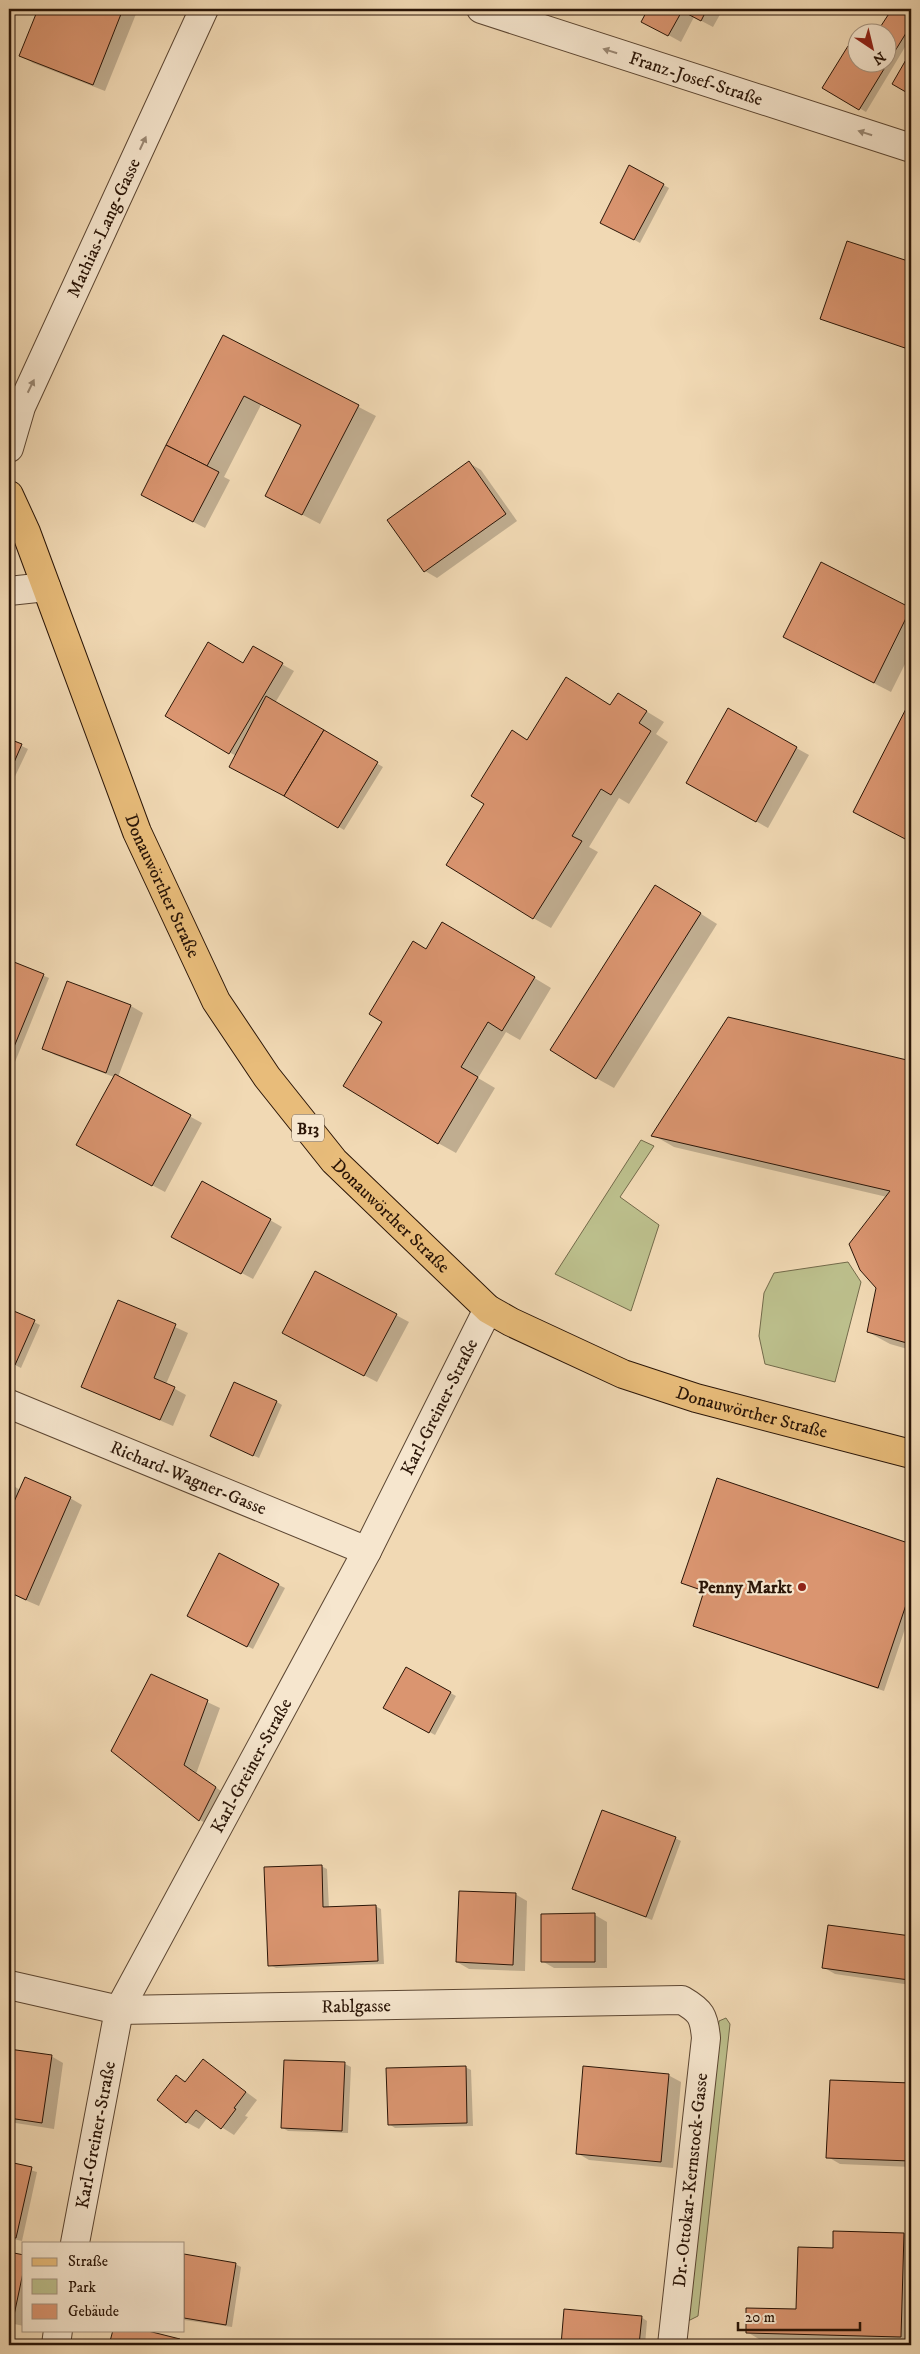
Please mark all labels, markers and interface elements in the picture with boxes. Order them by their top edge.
north arrow [848,22,898,72]
one-way arrow [603,46,618,54]
text: N [869,47,889,69]
street label: Franz-Josef-Straße [626,48,765,111]
one-way arrow [857,129,872,137]
one-way arrow [139,136,147,150]
street label: Mathias-Lang-Gasse [63,155,146,301]
one-way arrow [28,379,36,393]
street label: Donauwörther Straße [119,811,204,962]
road number: B13 [292,1114,324,1142]
street label: Donauwörther Straße [326,1154,454,1278]
street label: Karl-Greiner-Straße [397,1335,483,1479]
street label: Donauwörther Straße [673,1382,830,1444]
street label: Richard-Wagner-Gasse [107,1437,269,1520]
place label: Penny Markt [698,1577,792,1599]
marker: Penny Markt [796,1581,808,1593]
street label: Karl-Greiner-Straße [207,1695,297,1837]
street label: Rablgasse [321,1995,391,2018]
street label: Karl-Greiner-Straße [72,2059,121,2211]
street label: Dr.-Ottokar-Kernstock-Gasse [669,2072,713,2288]
legend [22,2242,185,2332]
text: Straße [68,2252,108,2271]
text: Park [68,2278,97,2297]
scale bar [738,2299,860,2331]
text: Gebäude [68,2302,119,2321]
text: 20 m [745,2308,775,2327]

